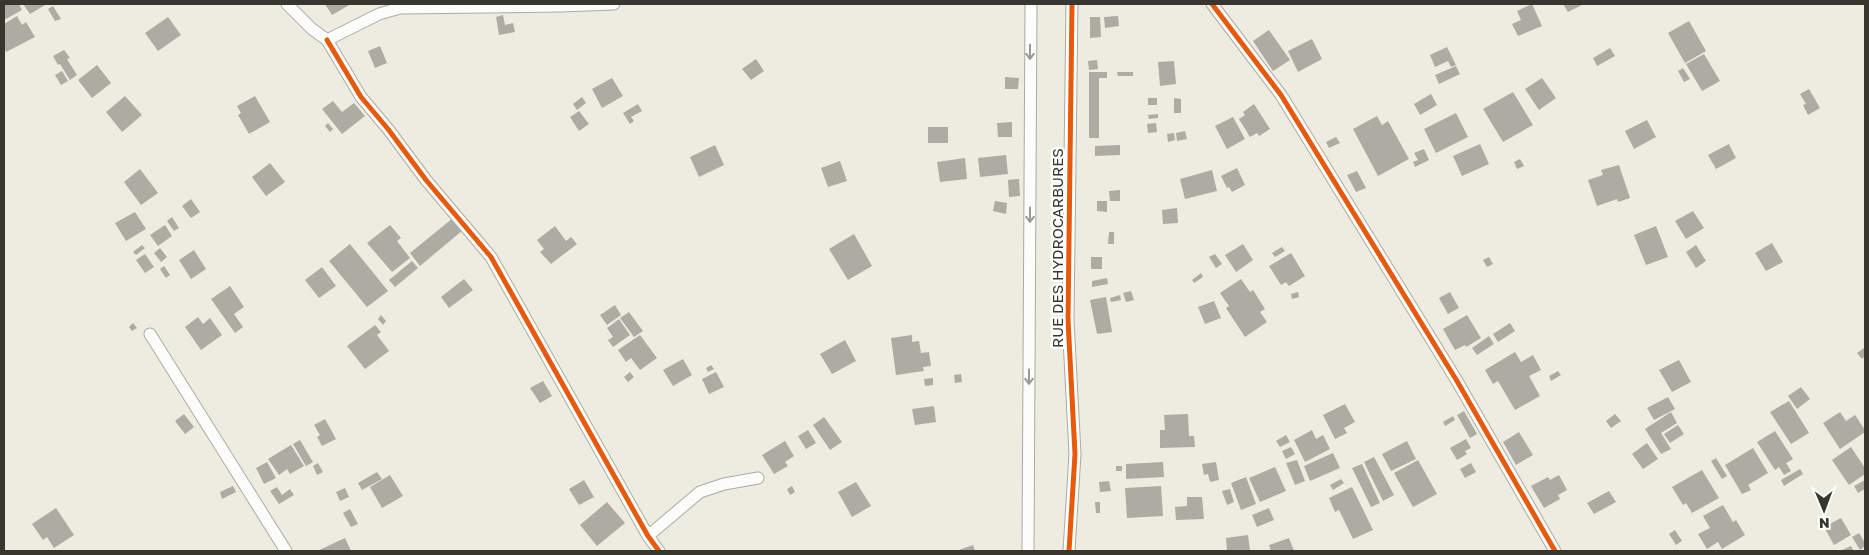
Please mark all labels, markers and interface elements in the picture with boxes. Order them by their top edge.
one-way arrow [1026,44,1035,60]
street label: RUE DES HYDROCARBURES [1048,148,1066,348]
one-way arrow [1025,206,1035,223]
one-way arrow [1024,369,1034,385]
north arrow [1799,485,1849,535]
text: N [1819,515,1830,532]

